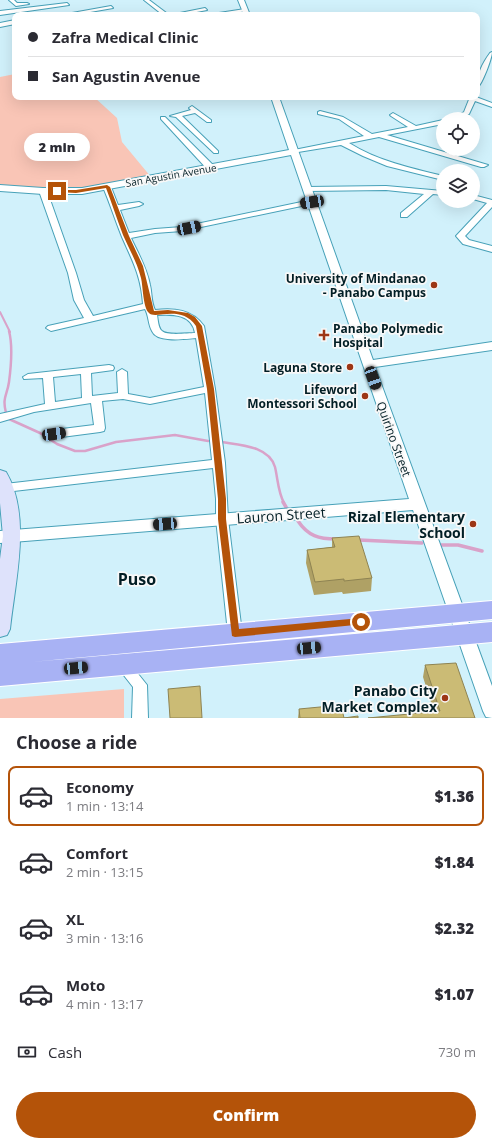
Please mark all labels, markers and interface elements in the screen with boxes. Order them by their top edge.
text: Zafra Medical Clinic [52,27,199,47]
text: San Agustin Avenue [52,66,200,86]
map controls [436,112,480,208]
button: locate [436,112,480,156]
callout: 2 min [24,133,90,161]
text: 2 min [39,138,75,156]
street label: San Agustin Avenue [124,160,218,190]
button: layers [436,164,480,208]
route end [48,182,66,200]
car [299,194,325,210]
car [176,220,202,236]
place label: University of Mindanao - Panabo Campus [286,270,426,301]
marker: University of Mindanao - Panabo Campus [429,280,439,290]
place label: Panabo Polymedic Hospital [333,320,443,351]
marker: Panabo Polymedic Hospital [318,329,330,341]
place label: Laguna Store [263,359,342,376]
marker: Laguna Store [345,362,355,372]
car [363,365,383,391]
place label: Lifeword Montessori School [247,381,357,412]
marker: Lifeword Montessori School [360,391,370,401]
street label: Quirino Street [373,399,415,479]
car [41,426,67,442]
street label: Lauron Street [236,502,326,528]
place label: Rizal Elementary School [348,507,465,542]
car [153,517,177,531]
marker: Rizal Elementary School [468,519,478,529]
district label: Puso [118,568,156,590]
route start [352,613,370,631]
car [297,641,321,655]
car [64,661,88,675]
place label: Panabo City Market Complex [321,681,438,716]
marker: Panabo City Market Complex [440,693,450,703]
text: Choose a ride [16,730,137,754]
text: Economy [66,777,134,797]
icon: car [18,778,54,814]
text: $1.36 [435,786,474,806]
text: 1 min · 13:14 [66,797,143,815]
text: Comfort [66,843,128,863]
icon: car [18,844,54,880]
text: $1.84 [435,852,474,872]
text: 2 min · 13:15 [66,863,143,881]
text: XL [66,909,84,929]
icon: car [18,910,54,946]
text: $2.32 [435,918,474,938]
text: 3 min · 13:16 [66,929,143,947]
text: Moto [66,975,105,995]
icon: car [18,976,54,1012]
text: $1.07 [435,984,474,1004]
text: 4 min · 13:17 [66,995,143,1013]
icon: cash [16,1041,38,1063]
text: Cash [48,1042,82,1062]
text: 730 m [438,1043,476,1061]
button: Confirm [16,1092,476,1138]

